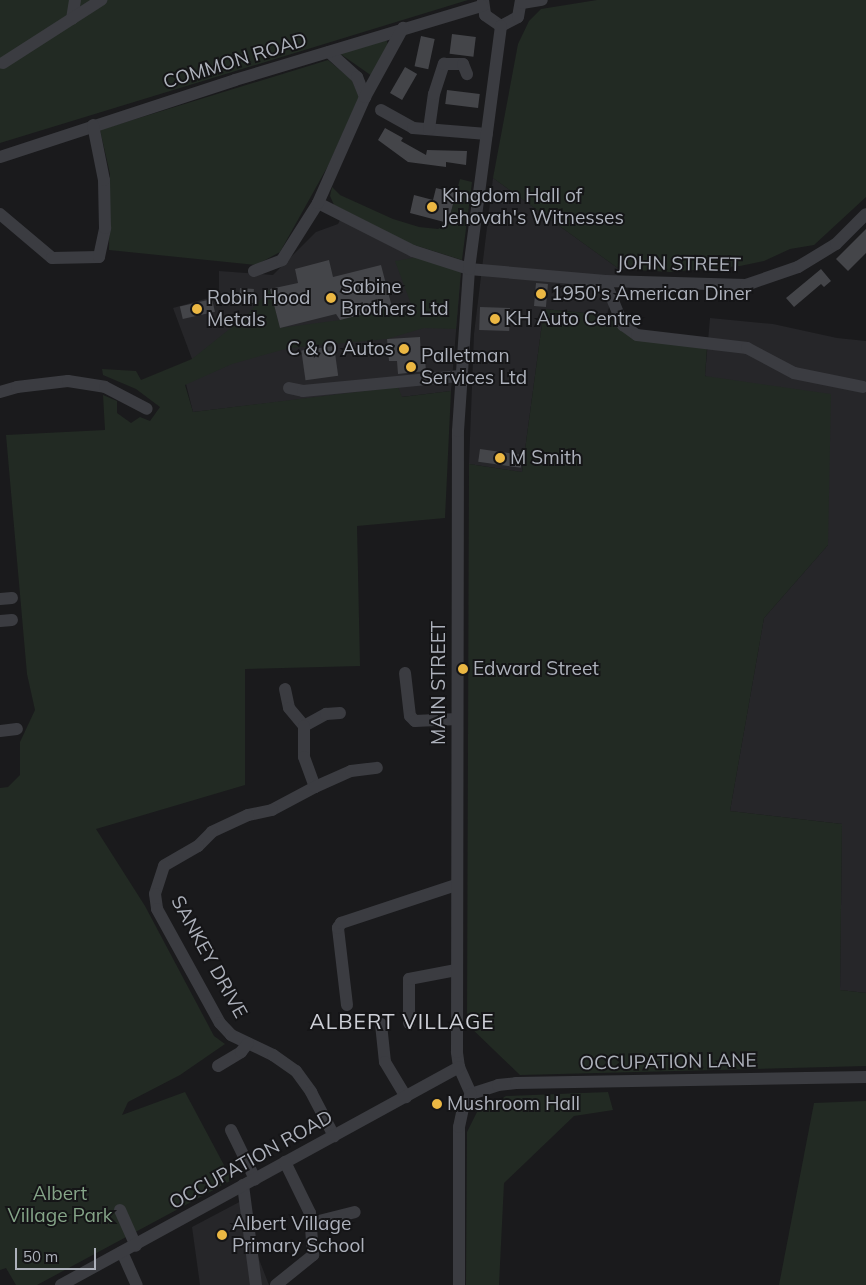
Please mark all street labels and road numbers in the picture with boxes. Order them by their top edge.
street label: COMMON ROAD [160,28,310,94]
street label: JOHN STREET [617,252,741,276]
street label: MAIN STREET [428,621,450,745]
street label: SANKEY DRIVE [166,892,252,1022]
street label: OCCUPATION LANE [579,1049,757,1075]
street label: OCCUPATION ROAD [165,1106,337,1214]

